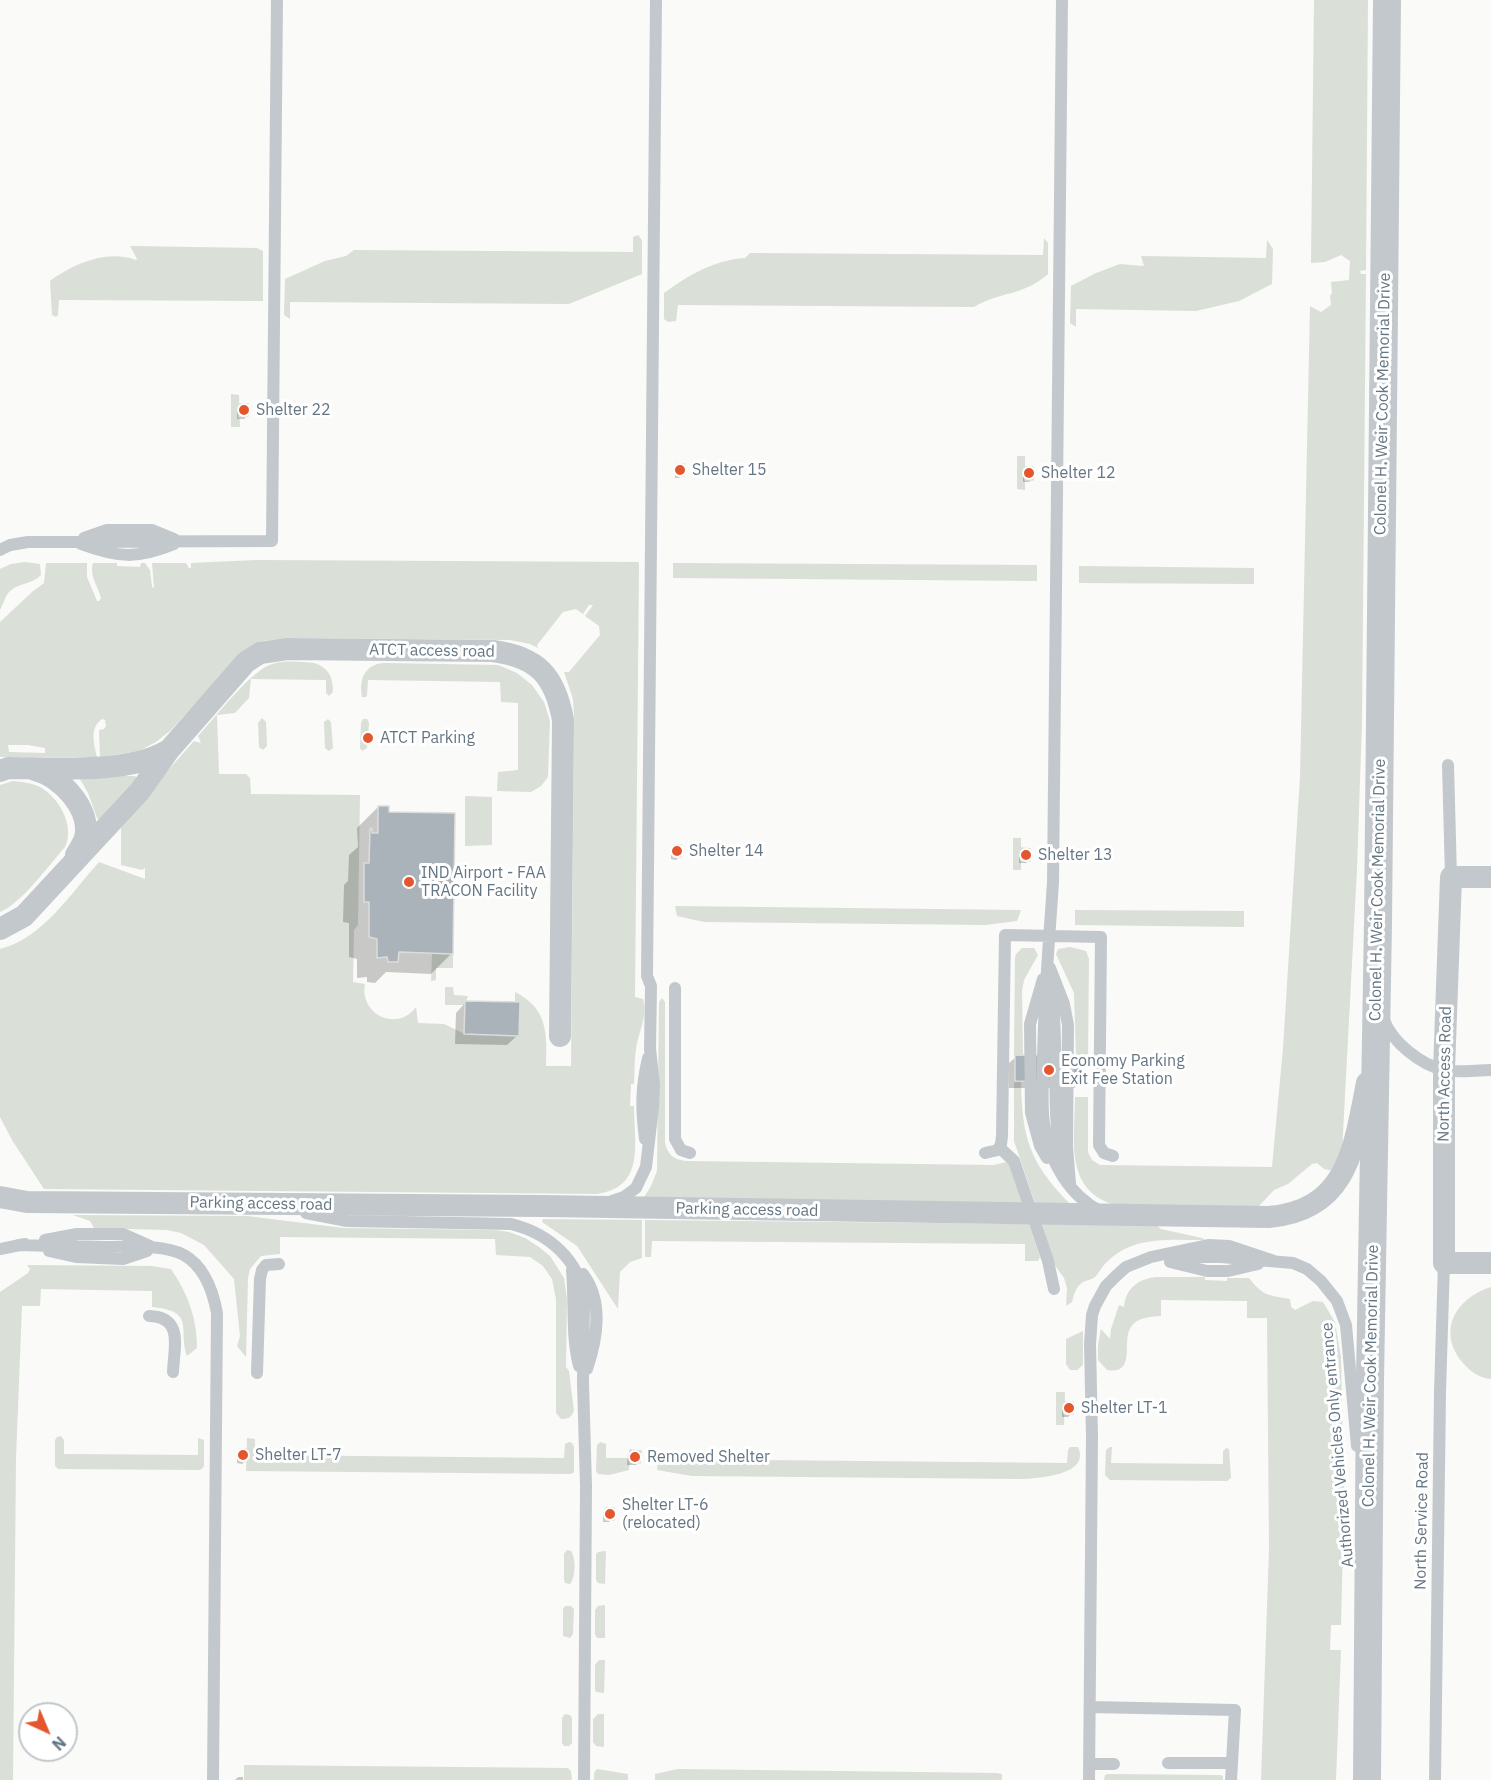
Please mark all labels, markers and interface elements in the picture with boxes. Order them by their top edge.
street label: Colonel H. Weir Cook Memorial Drive [1371,273,1395,535]
place label: Shelter 22 [256,400,331,420]
marker: Shelter 22 [237,403,251,417]
place label: Shelter 15 [692,460,767,480]
marker: Shelter 15 [673,463,687,477]
place label: Shelter 12 [1041,463,1116,483]
marker: Shelter 12 [1022,466,1036,480]
street label: ATCT access road [369,640,495,662]
place label: ATCT Parking [380,728,475,748]
marker: ATCT Parking [361,731,375,745]
street label: Colonel H. Weir Cook Memorial Drive [1366,759,1390,1021]
place label: Shelter 14 [689,841,764,861]
marker: Shelter 14 [670,844,684,858]
place label: Shelter 13 [1038,845,1113,865]
marker: Shelter 13 [1019,848,1033,862]
place label: IND Airport - FAA TRACON Facility [421,863,546,901]
marker: IND Airport - FAA TRACON Facility [402,875,416,889]
street label: North Access Road [1434,1006,1456,1142]
place label: Economy Parking Exit Fee Station [1061,1051,1185,1089]
marker: Economy Parking Exit Fee Station [1042,1063,1056,1077]
street label: Parking access road [189,1193,333,1215]
street label: Parking access road [675,1199,819,1221]
street label: Colonel H. Weir Cook Memorial Drive [1359,1245,1383,1507]
street label: Authorized Vehicles Only entrance [1318,1322,1358,1568]
place label: Shelter LT-1 [1081,1398,1168,1418]
marker: Shelter LT-1 [1062,1401,1076,1415]
place label: Shelter LT-7 [255,1445,342,1465]
place label: Removed Shelter [647,1447,770,1467]
marker: Shelter LT-7 [236,1448,250,1462]
marker: Removed Shelter [628,1450,642,1464]
street label: North Service Road [1411,1452,1433,1590]
place label: Shelter LT-6 (relocated) [622,1495,709,1533]
marker: Shelter LT-6 (relocated) [603,1507,617,1521]
north arrow [18,1702,78,1762]
text: N [48,1732,70,1755]

